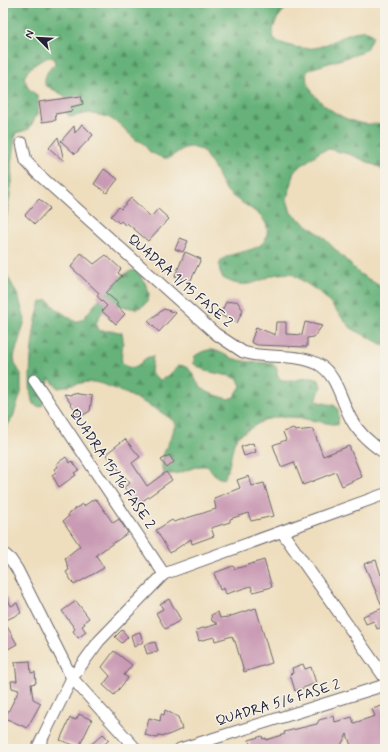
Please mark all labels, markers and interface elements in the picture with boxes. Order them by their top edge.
north arrow [18,18,58,58]
text: N [22,28,38,41]
street label: QUADRA 1/15 FASE 2 [124,230,236,332]
street label: QUADRA 15/16 FASE 2 [65,405,159,533]
street label: QUADRA 5/6 FASE 2 [214,675,342,730]

